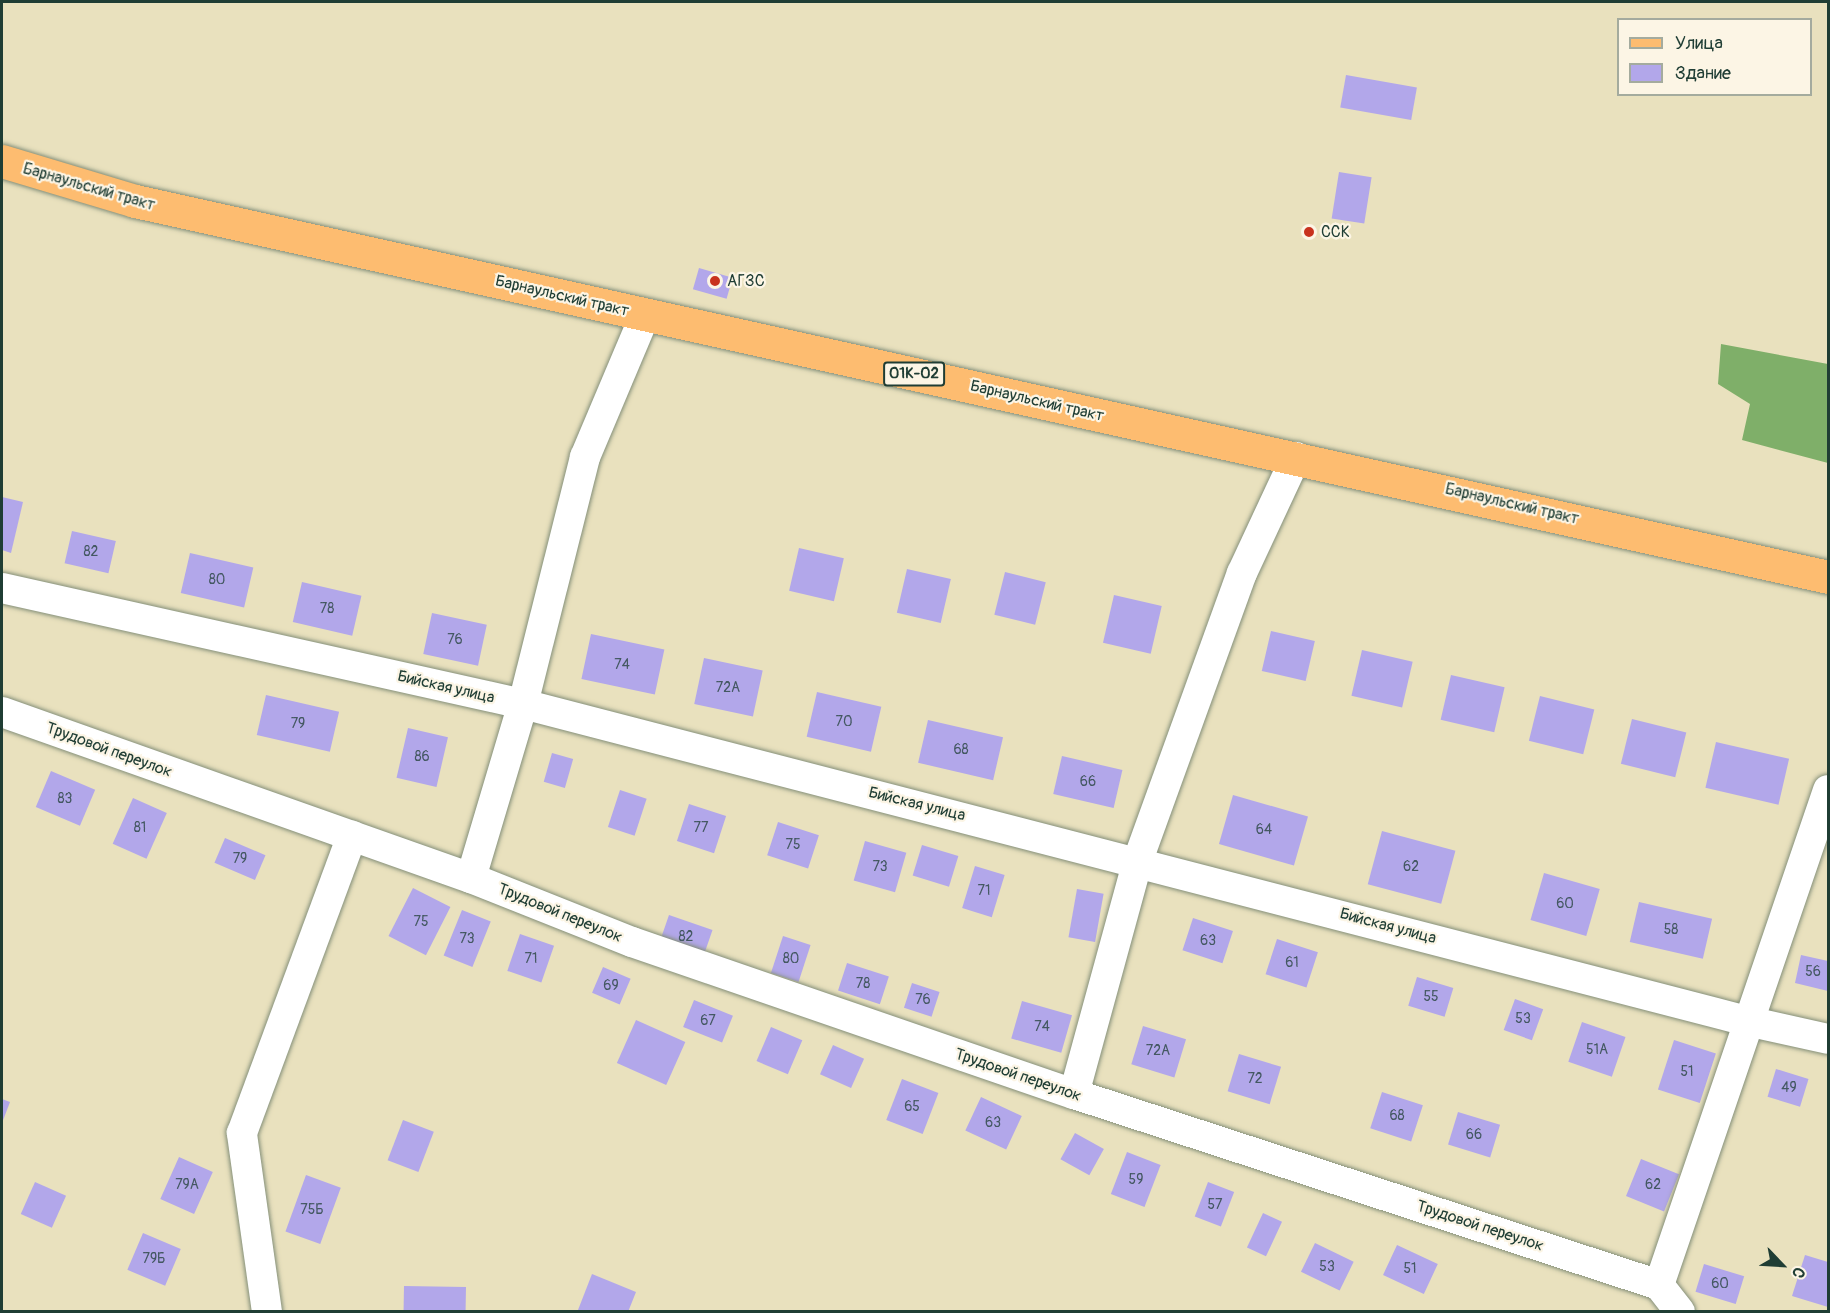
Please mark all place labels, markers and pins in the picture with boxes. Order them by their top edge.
place label: ССК [1321,222,1350,242]
marker: ССК [1302,225,1316,239]
place label: АГЗС [727,271,765,291]
marker: АГЗС [708,274,722,288]

